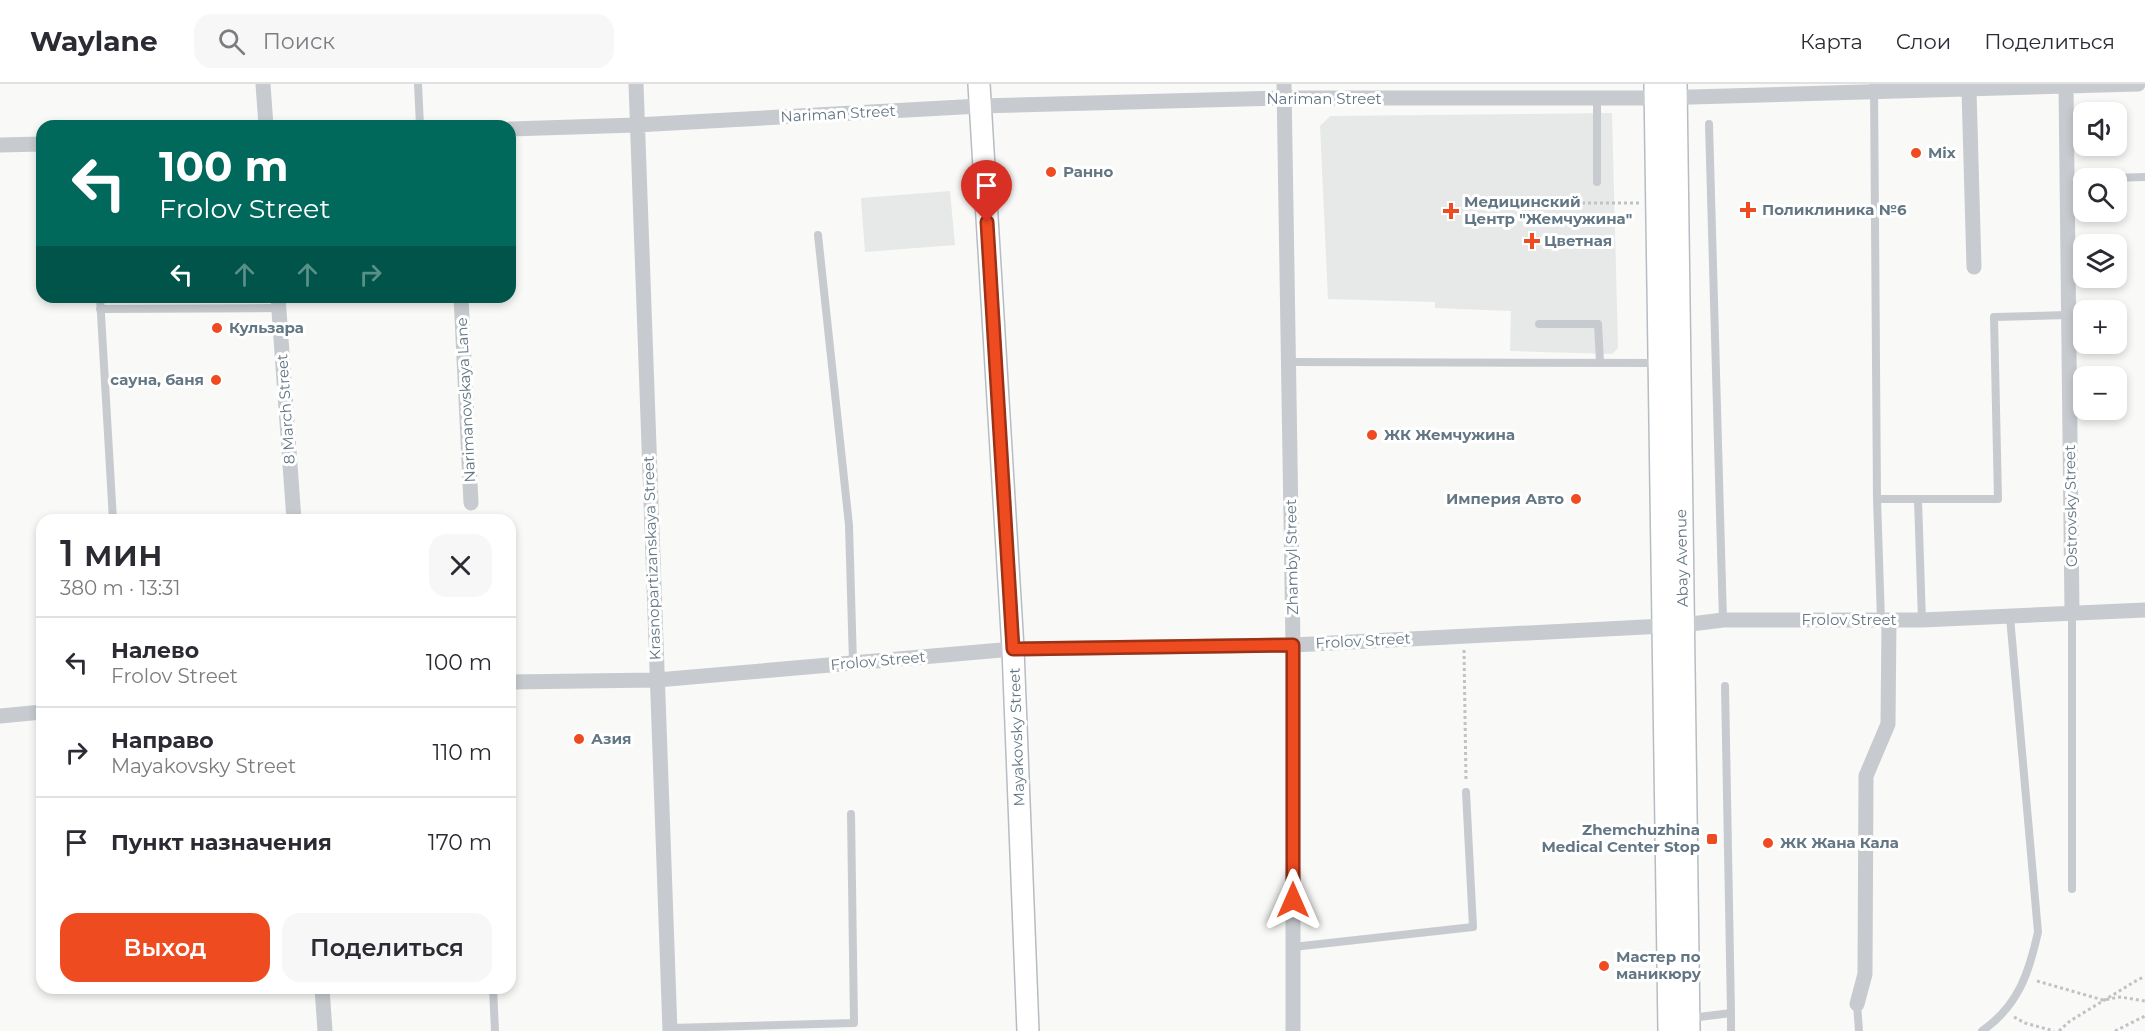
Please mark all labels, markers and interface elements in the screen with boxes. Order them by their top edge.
search box [194,14,614,68]
text: Waylane [30,24,158,58]
icon: search [215,25,248,58]
text: Поиск [263,28,335,55]
text: Карта [1800,29,1863,54]
text: Слои [1896,29,1951,54]
text: Поделиться [1984,29,2115,54]
street label: Nariman Street [1266,89,1382,108]
street label: Nariman Street [780,101,896,126]
map controls [2073,102,2127,420]
button: sound [2073,102,2127,156]
text: 100 m [159,140,288,192]
place label: Mix [1928,143,1956,162]
icon: left [60,144,138,222]
marker: Mix [1909,146,1923,160]
pin [961,160,1012,222]
place label: Ранно [1063,162,1114,181]
marker: Ранно [1044,165,1058,179]
button: search [2073,168,2127,222]
icon: arrive [970,169,1003,202]
text: Frolov Street [159,192,330,225]
place label: Медицинский Центр "Жемчужина" [1464,192,1632,228]
place label: Поликлиника №6 [1762,200,1907,219]
marker: Поликлиника №6 [1739,201,1757,219]
marker: Медицинский Центр "Жемчужина" [1442,202,1460,220]
place label: Цветная [1544,231,1612,250]
marker: Цветная [1525,234,1539,248]
button: layers [2073,234,2127,288]
icon: left [165,258,198,291]
icon: ahead [228,258,261,291]
icon: ahead [291,258,324,291]
icon: right [354,258,387,291]
button: + [2073,300,2127,354]
street label: Narimanovskaya Lane [452,317,479,483]
place label: Кульзара [229,318,304,337]
marker: Кульзара [210,321,224,335]
street label: 8 March Street [272,353,299,465]
button: − [2073,366,2127,420]
place label: сауна, баня [110,370,204,389]
marker: сауна, баня [209,373,223,387]
place label: ЖК Жемчужина [1384,425,1515,444]
marker: ЖК Жемчужина [1365,428,1379,442]
street label: Ostrovsky Street [2060,445,2081,567]
street label: Krasnopartizanskaya Street [638,456,665,660]
place label: Империя Авто [1446,489,1564,508]
marker: Империя Авто [1569,492,1583,506]
street label: Zhambyl Street [1281,499,1302,615]
street label: Abay Avenue [1671,509,1692,607]
text: 1 мин [60,531,163,575]
button: close [429,534,492,597]
text: 380 m · 13:31 [60,576,181,600]
street label: Frolov Street [1801,610,1897,629]
street label: Frolov Street [1315,629,1411,652]
text: Налево [111,637,199,664]
icon: left [60,646,93,679]
street label: Frolov Street [830,647,926,674]
text: 100 m [426,649,492,676]
text: Frolov Street [111,664,238,688]
street label: Mayakovsky Street [1005,667,1028,807]
text: Направо [111,727,214,754]
place label: Азия [591,729,632,748]
marker: Азия [572,732,586,746]
icon: right [60,736,93,769]
text: 110 m [432,739,492,766]
text: Mayakovsky Street [111,754,296,778]
place label: Zhemchuzhina Medical Center Stop [1542,820,1700,856]
icon: arrive [60,826,93,859]
text: Пункт назначения [111,829,332,856]
text: 170 m [428,829,492,856]
marker: Zhemchuzhina Medical Center Stop [1705,832,1719,846]
place label: ЖК Жана Кала [1780,833,1899,852]
marker: ЖК Жана Кала [1761,836,1775,850]
position arrow [1261,868,1325,932]
button: Выход [60,913,270,982]
button: Поделиться [282,913,492,982]
place label: Мастер по маникюру [1616,947,1702,983]
marker: Мастер по маникюру [1597,959,1611,973]

